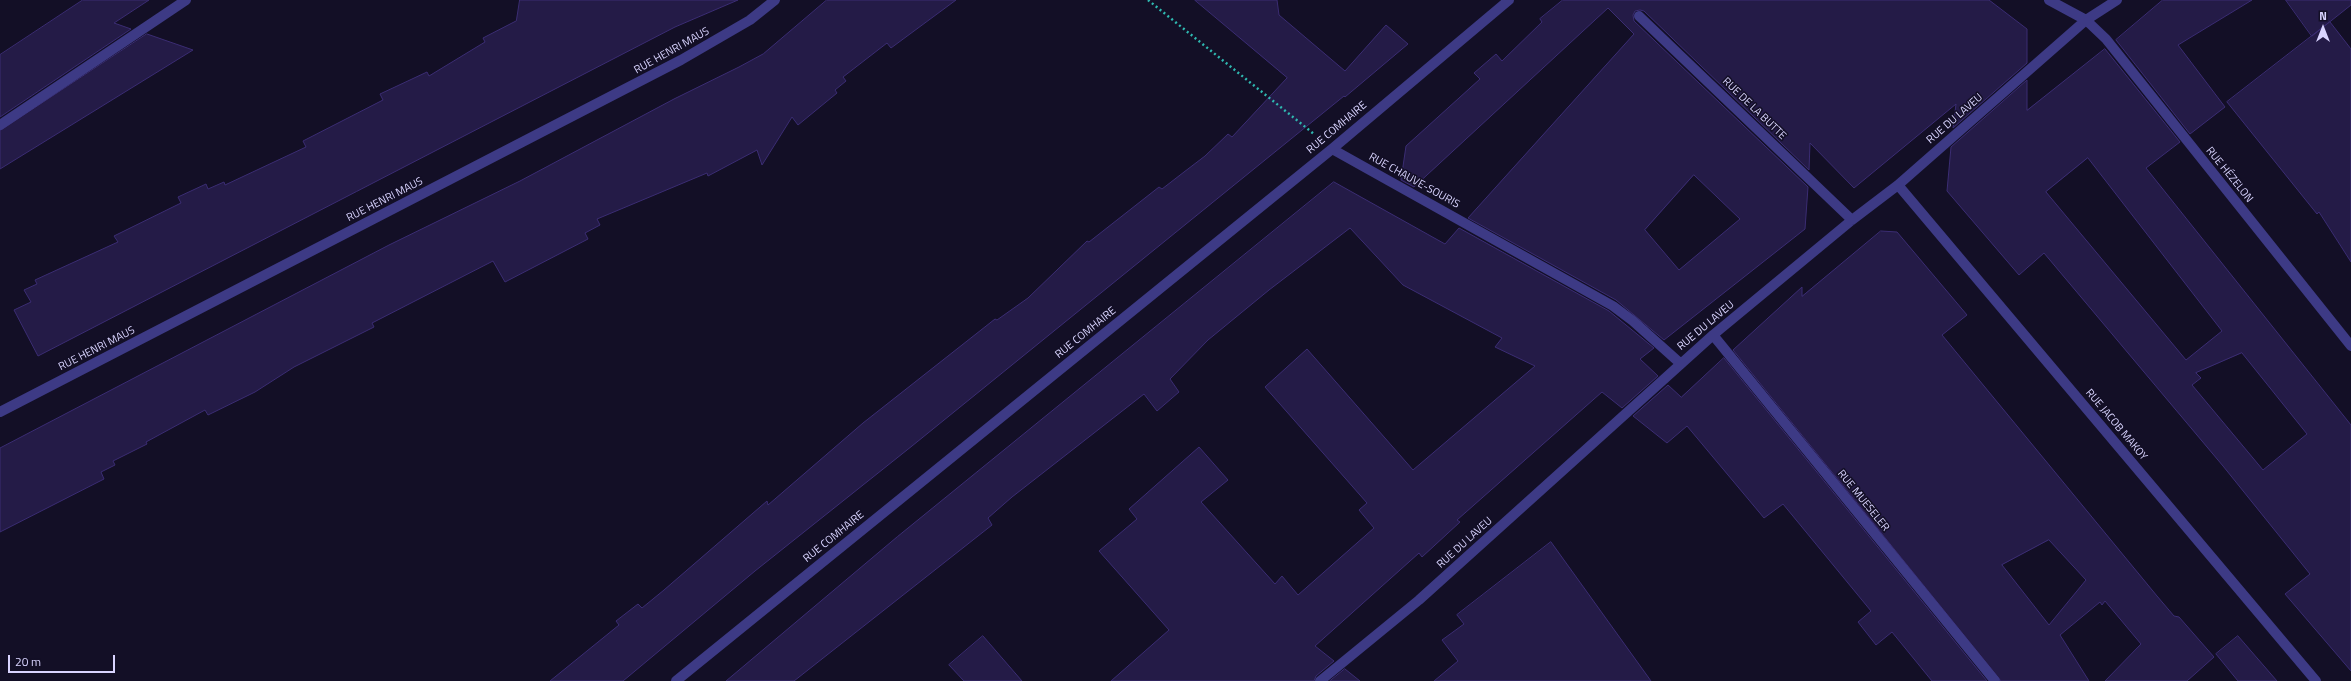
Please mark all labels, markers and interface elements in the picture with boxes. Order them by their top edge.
north arrow [2303,8,2343,48]
text: N [2319,8,2327,24]
street label: RUE HENRI MAUS [632,25,712,77]
street label: RUE DE LA BUTTE [1719,75,1789,143]
street label: RUE DU LAVEU [1924,91,1986,147]
street label: RUE COMHAIRE [1304,99,1370,157]
street label: RUE HÉZELON [2203,145,2255,205]
street label: RUE CHAUVE-SOURIS [1366,151,1462,211]
street label: RUE HENRI MAUS [345,175,425,225]
street label: RUE DU LAVEU [1675,298,1737,354]
street label: RUE COMHAIRE [1053,305,1119,361]
street label: RUE HENRI MAUS [57,324,137,374]
street label: RUE JACOB MAKOY [2082,387,2150,463]
street label: RUE MUESELER [1834,468,1892,534]
street label: RUE COMHAIRE [801,509,867,565]
street label: RUE DU LAVEU [1435,515,1495,571]
scale bar [10,647,117,673]
text: 20 m [15,652,41,671]

